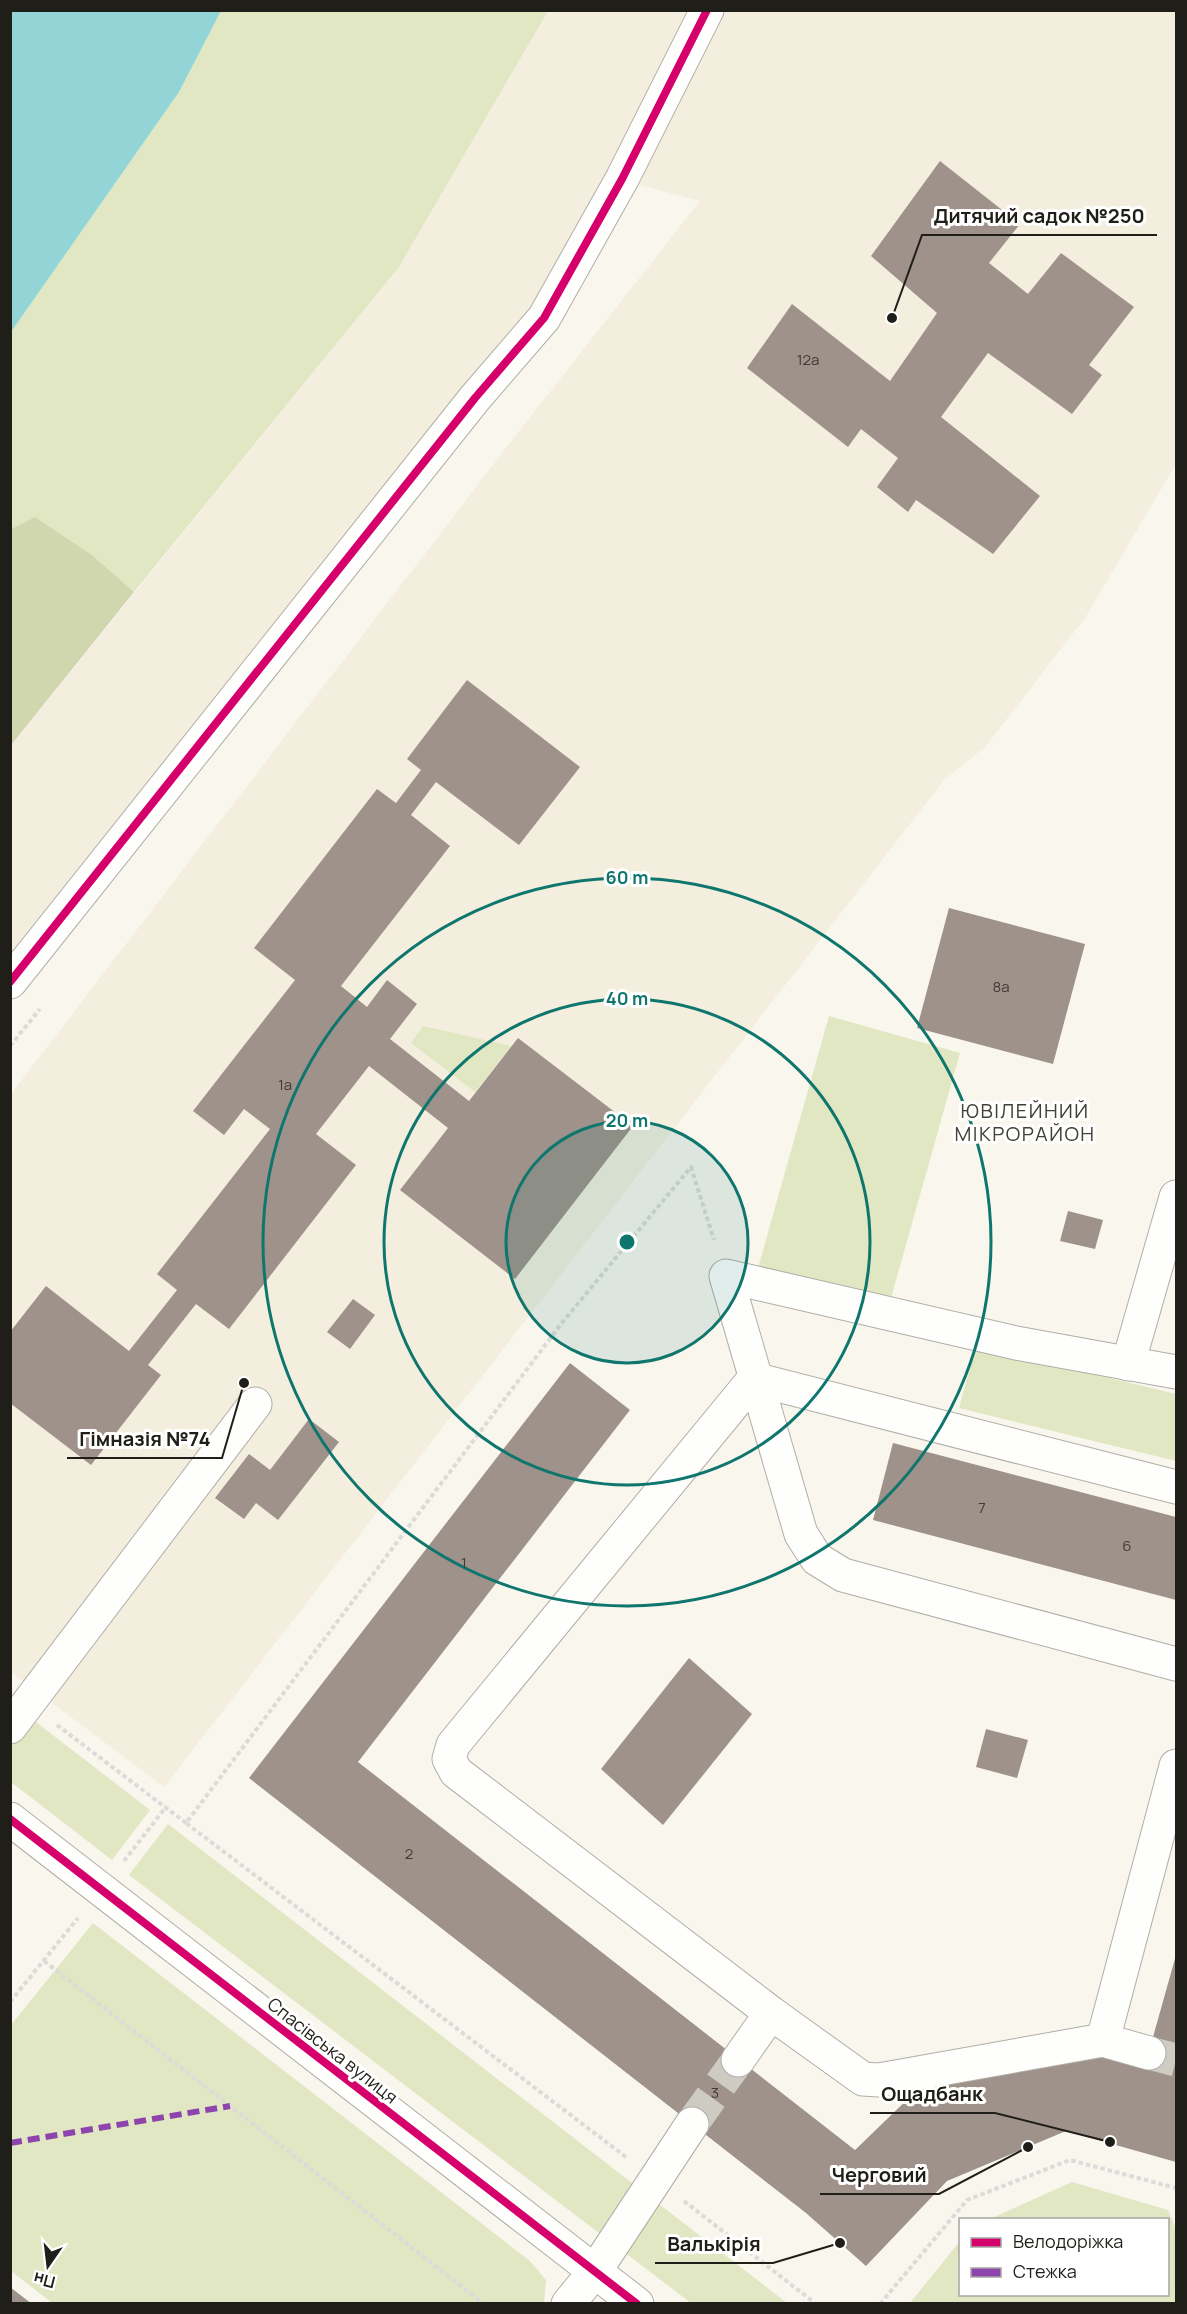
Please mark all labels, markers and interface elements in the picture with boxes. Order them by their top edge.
callout: Дитячий садок №250 [922,197,1157,235]
text: Дитячий садок №250 [933,202,1145,229]
house number: 12а [797,349,819,370]
text: 60 m [606,865,648,889]
house number: 8а [992,976,1010,997]
text: 40 m [606,986,648,1010]
house number: 1а [278,1074,292,1095]
district label: ЮВІЛЕЙНИЙ МІКРОРАЙОН [954,1097,1096,1147]
text: 20 m [606,1108,648,1132]
centre of rings [617,1232,637,1252]
callout: Гімназія №74 [67,1420,222,1458]
text: Гімназія №74 [79,1425,211,1452]
house number: 7 [978,1497,986,1518]
house number: 6 [1122,1535,1132,1556]
house number: 1 [461,1552,467,1573]
house number: 2 [405,1843,413,1864]
street label: Спасівська вулиця [263,1992,403,2108]
callout: Ощадбанк [870,2075,995,2113]
text: Ощадбанк [881,2080,984,2107]
house number: 3 [711,2082,719,2103]
callout: Черговий [820,2156,939,2194]
text: Черговий [831,2161,927,2188]
legend [959,2218,1169,2296]
callout: Валькірія [655,2225,773,2263]
text: Велодоріжка [1013,2229,1123,2253]
text: Валькірія [667,2230,761,2257]
north arrow [18,2236,78,2296]
text: Стежка [1013,2259,1077,2283]
text: Пн [31,2267,57,2294]

